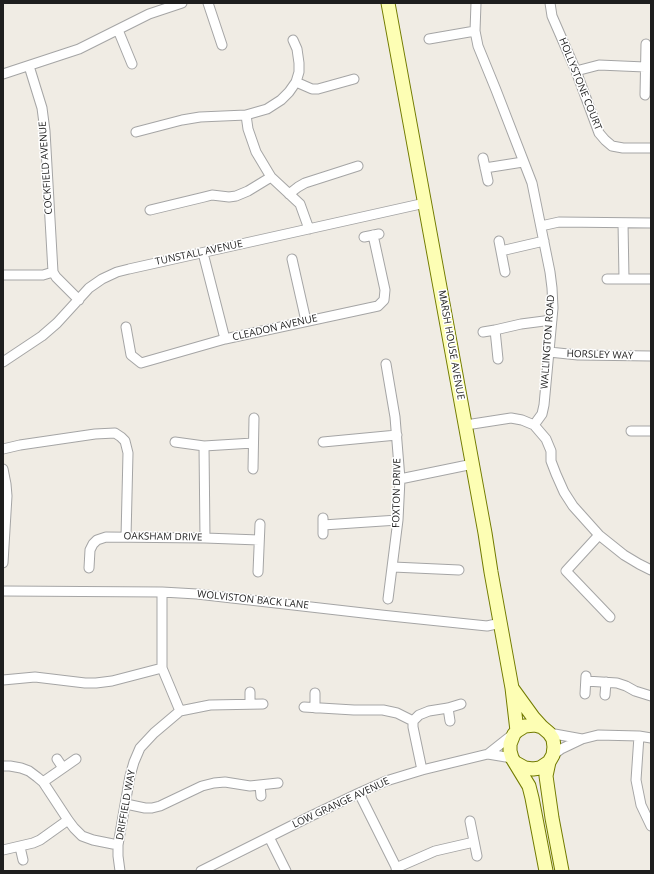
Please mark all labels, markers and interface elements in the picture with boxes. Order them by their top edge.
street label: HOLLYSTONE COURT [556,36,604,132]
street label: COCKFIELD AVENUE [37,121,55,215]
street label: TUNSTALL AVENUE [154,238,244,268]
street label: MARSH HOUSE AVENUE [435,289,467,401]
street label: WALLINGTON ROAD [539,294,557,390]
street label: CLEADON AVENUE [231,312,319,344]
street label: HORSLEY WAY [566,348,634,362]
street label: FOXTON DRIVE [390,458,404,528]
street label: OAKSHAM DRIVE [124,530,202,544]
street label: WOLVISTON BACK LANE [197,588,309,612]
street label: DRIFFIELD WAY [114,769,138,841]
street label: LOW GRANGE AVENUE [291,775,391,831]

